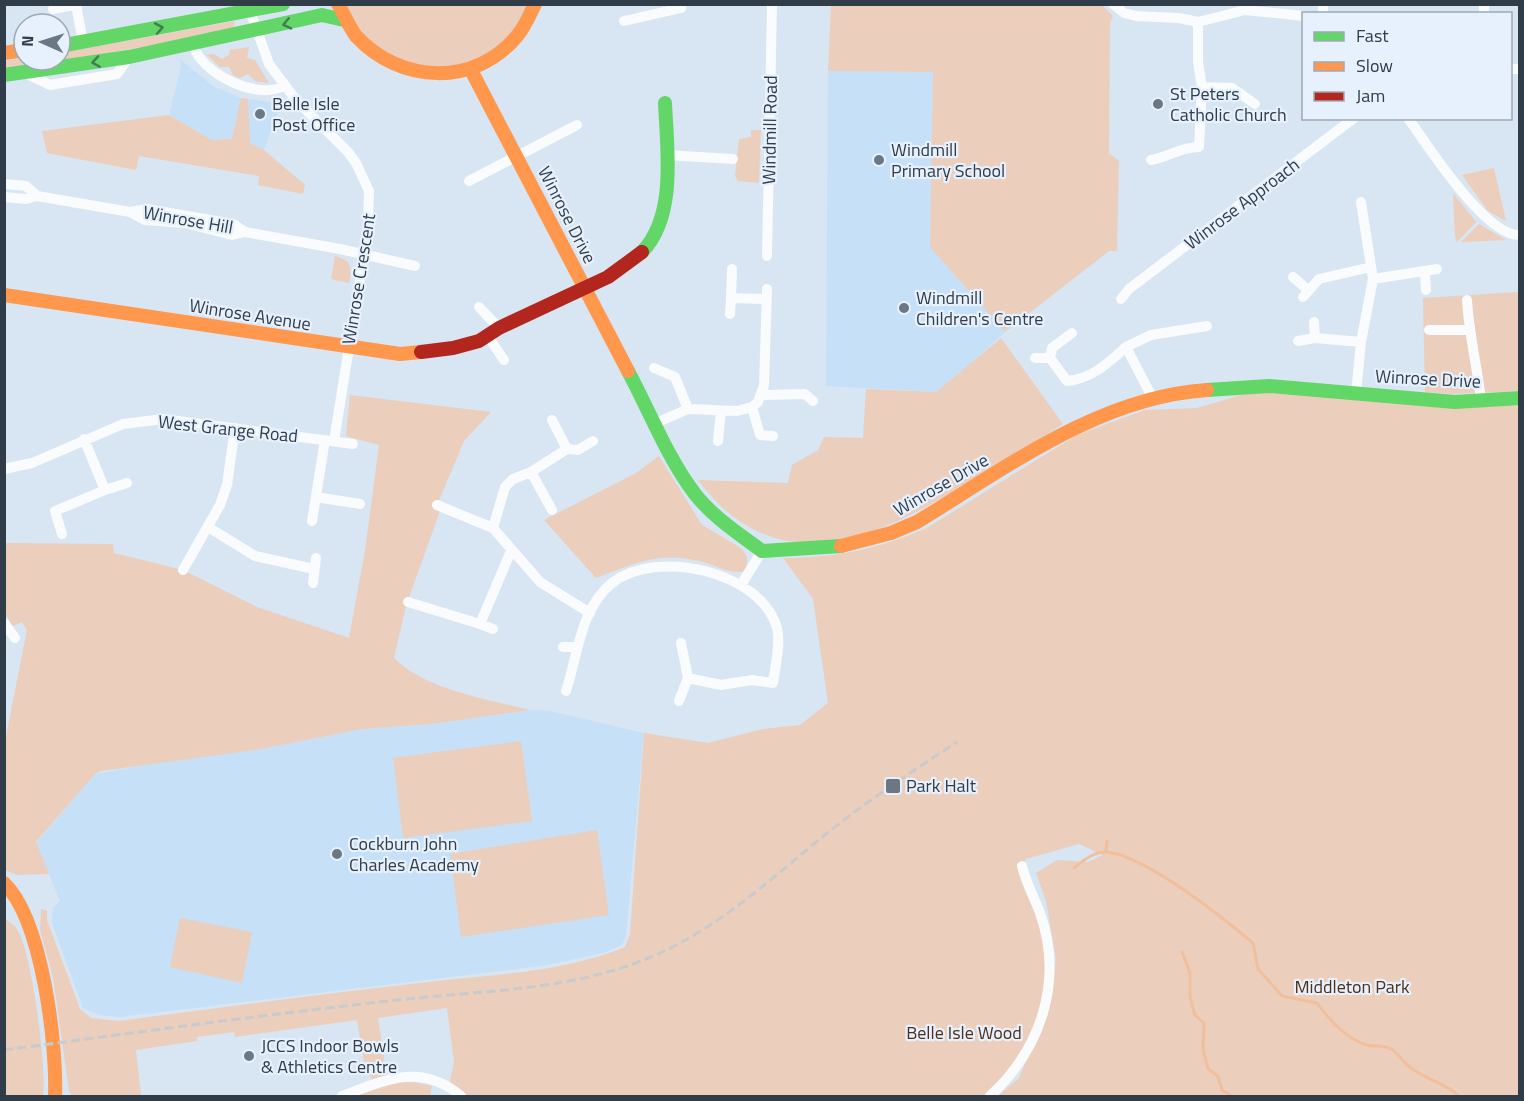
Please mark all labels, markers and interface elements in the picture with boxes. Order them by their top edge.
north arrow [12,12,72,72]
legend [1302,12,1512,120]
one-way arrow [283,16,293,29]
text: Fast [1356,22,1389,49]
one-way arrow [154,23,164,35]
text: N [15,35,39,47]
text: Slow [1356,52,1393,79]
one-way arrow [92,56,101,68]
street label: Windmill Road [755,75,784,185]
place label: St Peters Catholic Church [1170,80,1287,128]
text: Jam [1356,82,1385,109]
place label: Belle Isle Post Office [272,90,355,138]
marker: St Peters Catholic Church [1151,97,1165,111]
marker: Belle Isle Post Office [253,107,267,121]
place label: Windmill Primary School [891,136,1005,184]
street label: Winrose Approach [1178,151,1305,256]
marker: Windmill Primary School [872,153,886,167]
street label: Winrose Drive [531,161,604,268]
street label: Winrose Hill [141,198,235,241]
street label: Winrose Crescent [335,211,382,346]
place label: Windmill Children's Centre [916,284,1043,332]
street label: Winrose Avenue [187,292,313,337]
marker: Windmill Children's Centre [897,301,911,315]
street label: Winrose Drive [1374,362,1482,395]
street label: West Grange Road [157,408,299,449]
street label: Winrose Drive [888,446,993,523]
place label: Park Halt [906,772,977,799]
marker: Park Halt [884,777,902,795]
place label: Cockburn John Charles Academy [349,830,479,878]
marker: Cockburn John Charles Academy [330,847,344,861]
park label: Middleton Park [1294,973,1410,1000]
park label: Belle Isle Wood [906,1019,1022,1046]
place label: JCCS Indoor Bowls & Athletics Centre [261,1032,399,1080]
marker: JCCS Indoor Bowls & Athletics Centre [242,1049,256,1063]

